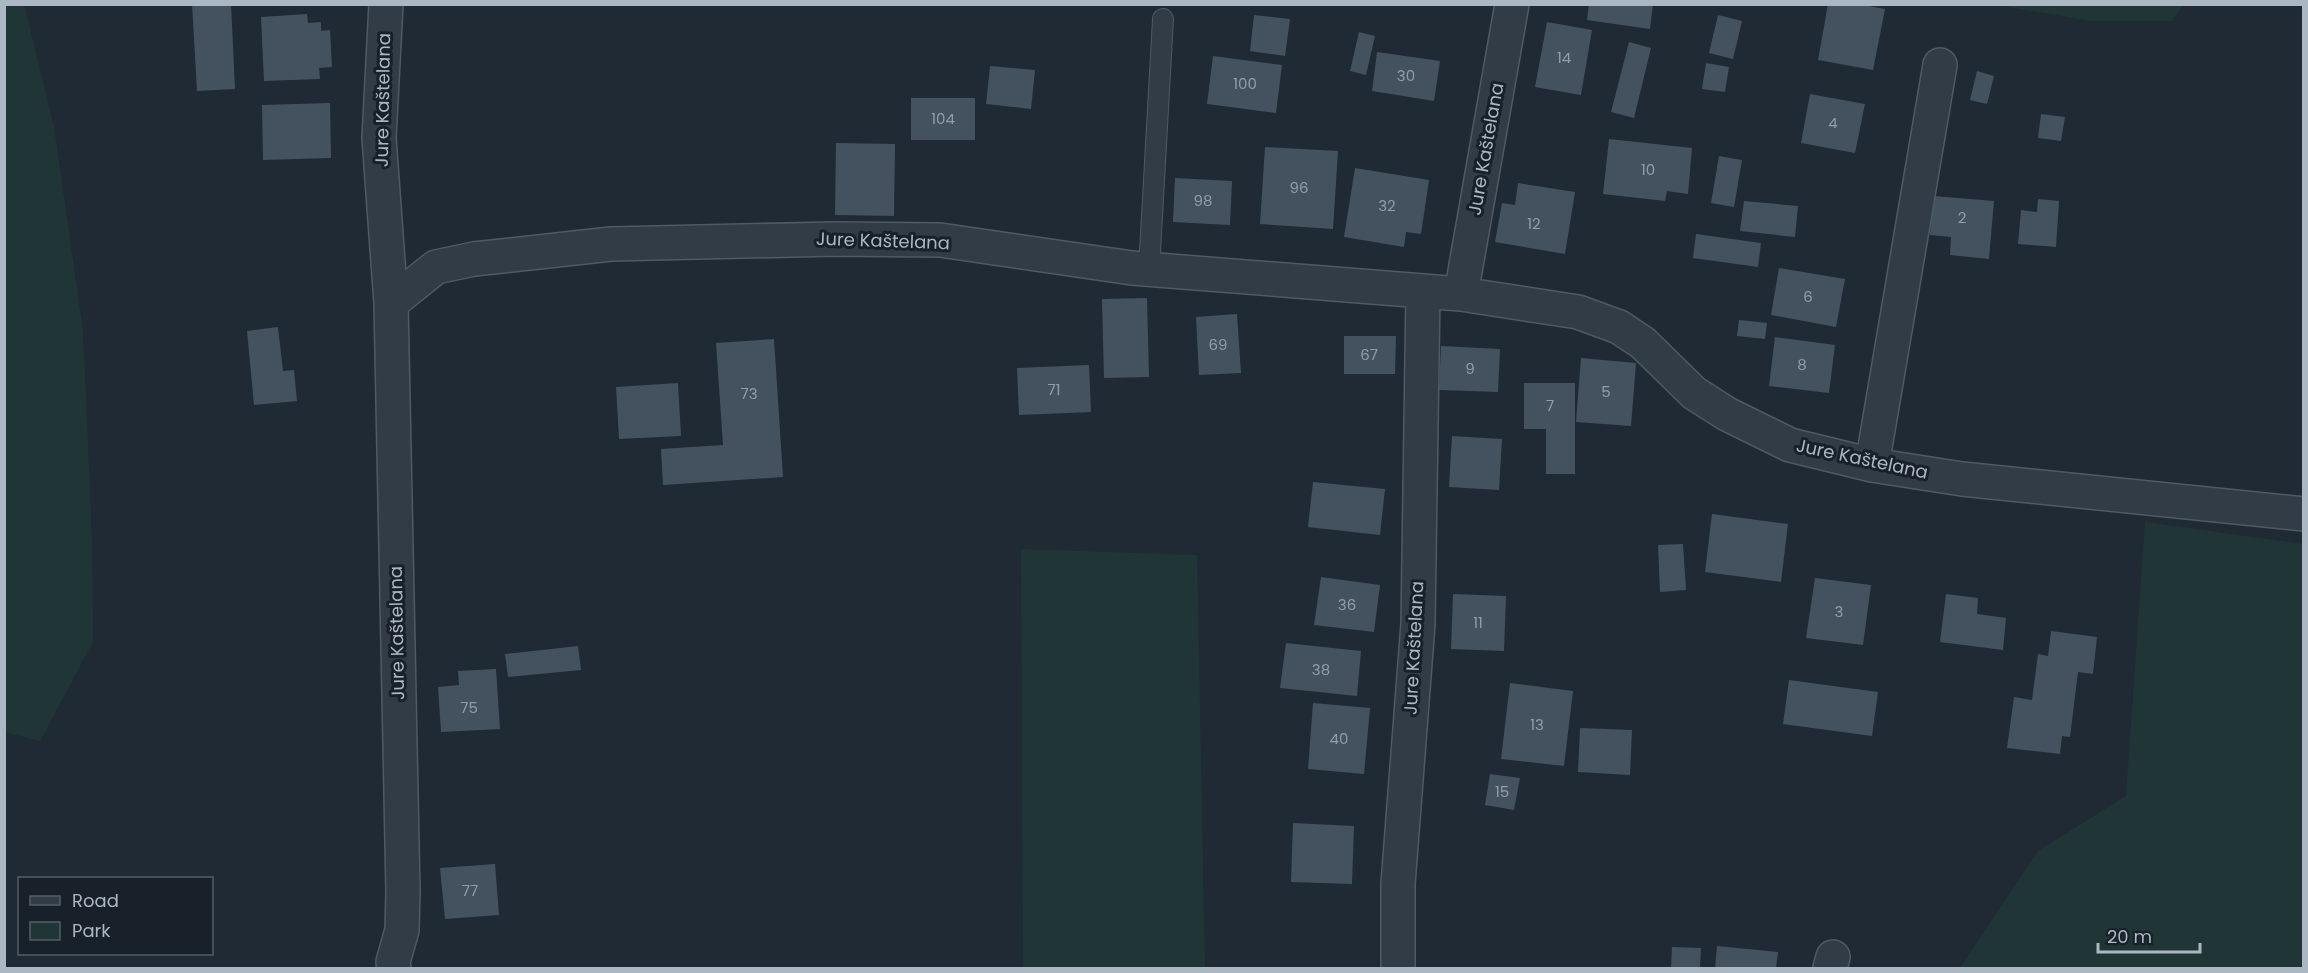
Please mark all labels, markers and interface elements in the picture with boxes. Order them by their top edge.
street label: Jure Kaštelana [369,33,396,167]
house number: 14 [1557,47,1571,68]
house number: 30 [1397,65,1415,86]
house number: 100 [1233,73,1257,94]
street label: Jure Kaštelana [1462,81,1509,217]
house number: 104 [931,108,955,129]
house number: 4 [1828,112,1838,133]
house number: 10 [1641,159,1655,180]
house number: 96 [1290,177,1308,198]
house number: 98 [1194,190,1212,211]
house number: 32 [1378,195,1396,216]
house number: 2 [1958,207,1966,228]
house number: 12 [1527,213,1541,234]
street label: Jure Kaštelana [816,226,950,255]
house number: 6 [1803,286,1813,307]
house number: 69 [1209,334,1227,355]
house number: 67 [1360,344,1378,365]
house number: 8 [1797,354,1807,375]
house number: 9 [1465,358,1475,379]
house number: 71 [1048,379,1061,400]
house number: 5 [1601,381,1611,402]
house number: 73 [740,383,758,404]
house number: 7 [1546,395,1554,416]
street label: Jure Kaštelana [1794,432,1930,485]
street label: Jure Kaštelana [383,566,410,700]
street label: Jure Kaštelana [1398,580,1429,716]
house number: 36 [1338,594,1356,615]
house number: 3 [1835,601,1843,622]
house number: 11 [1473,612,1483,633]
house number: 38 [1312,659,1330,680]
house number: 75 [460,697,478,718]
house number: 13 [1530,714,1544,735]
house number: 40 [1330,728,1348,749]
house number: 15 [1495,781,1509,802]
legend [18,877,213,955]
house number: 77 [462,880,478,901]
text: Road [72,888,119,913]
scale bar [2098,916,2200,954]
text: Park [72,918,111,943]
text: 20 m [2107,924,2152,949]

